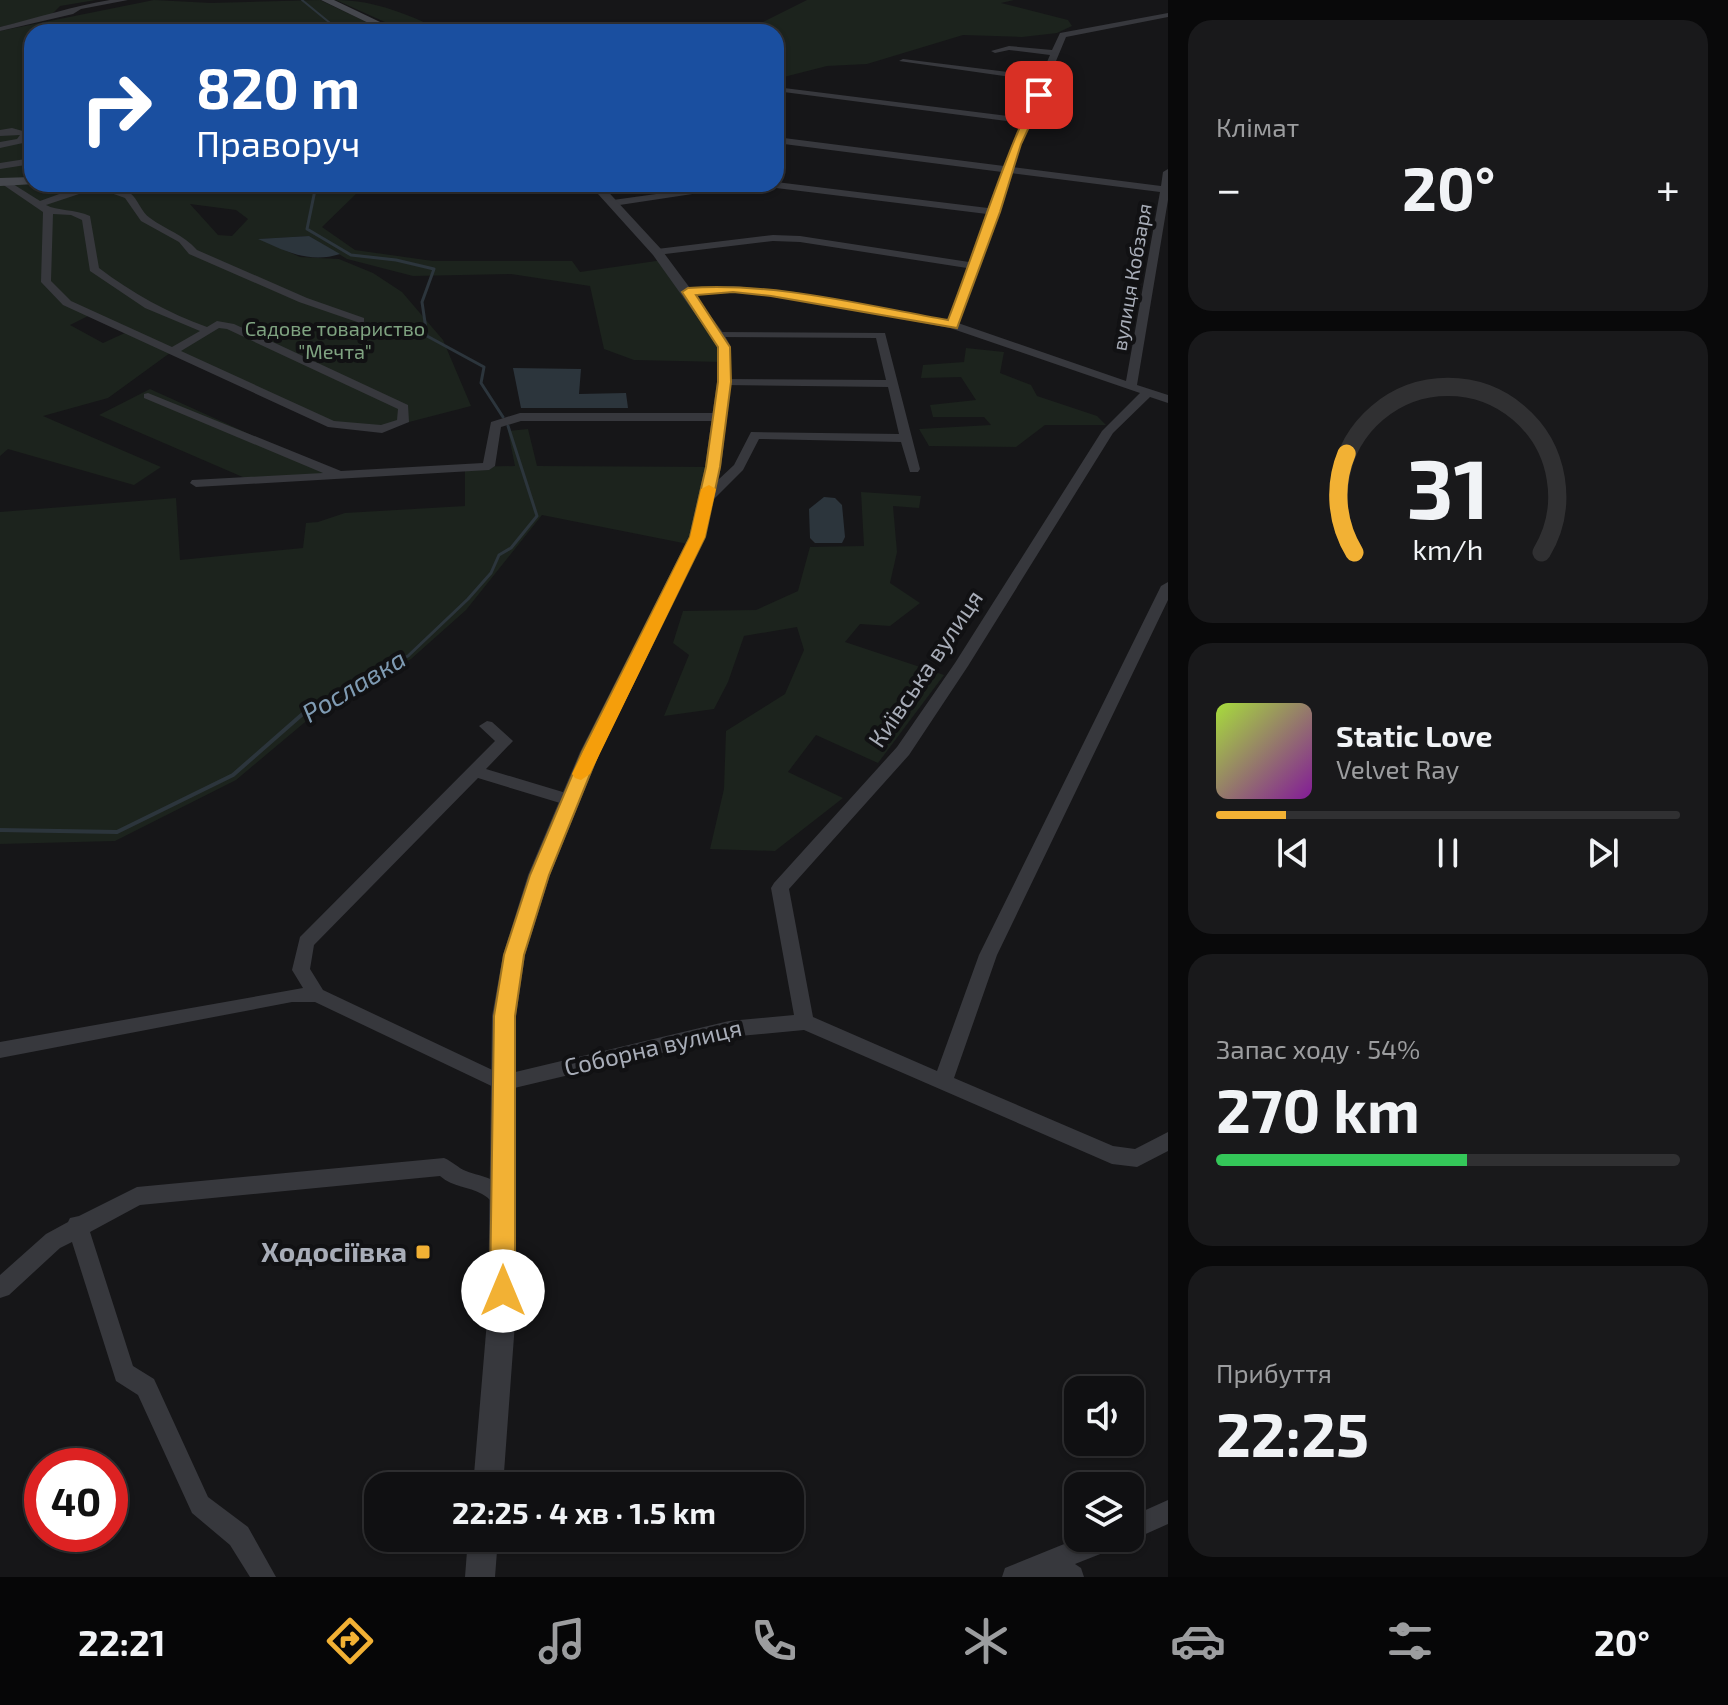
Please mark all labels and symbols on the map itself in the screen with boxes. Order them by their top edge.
pin [1005,61,1073,129]
street label: вулиця Кобзаря [1106,201,1157,353]
park label: Садове товариство "Мечта" [245,316,425,363]
street label: Київська вулиця [861,584,989,753]
water label: Рославка [296,642,411,728]
street label: Соборна вулиця [561,1012,744,1082]
place label: Ходосіївка [261,1234,407,1268]
marker: Ходосіївка [414,1243,432,1261]
position arrow [461,1249,545,1333]
speed limit sign: 40 [24,1448,128,1552]

